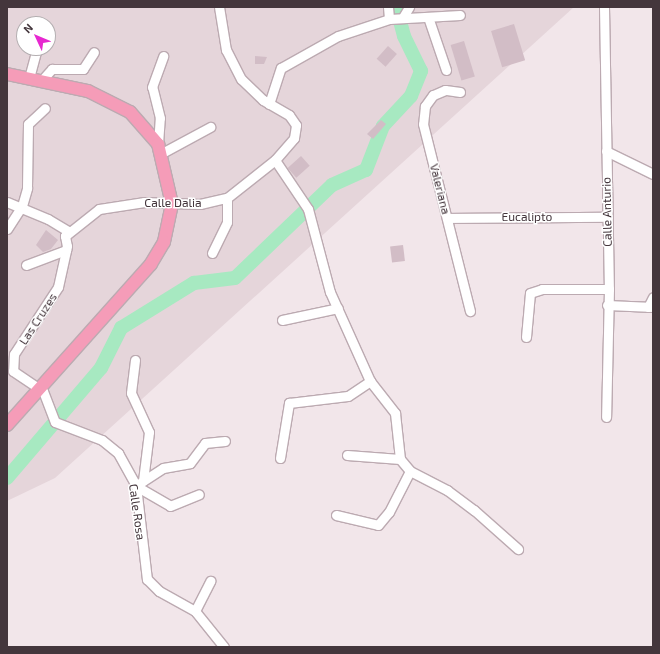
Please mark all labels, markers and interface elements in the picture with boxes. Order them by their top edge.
north arrow [16,16,56,56]
text: N [20,21,35,35]
street label: Valeriana [427,162,453,216]
street label: Calle Anturio [599,177,615,247]
street label: Calle Dalia [144,196,202,210]
street label: Eucalipto [502,210,552,224]
street label: Las Cruzes [16,290,60,348]
street label: Calle Rosa [126,483,148,541]

